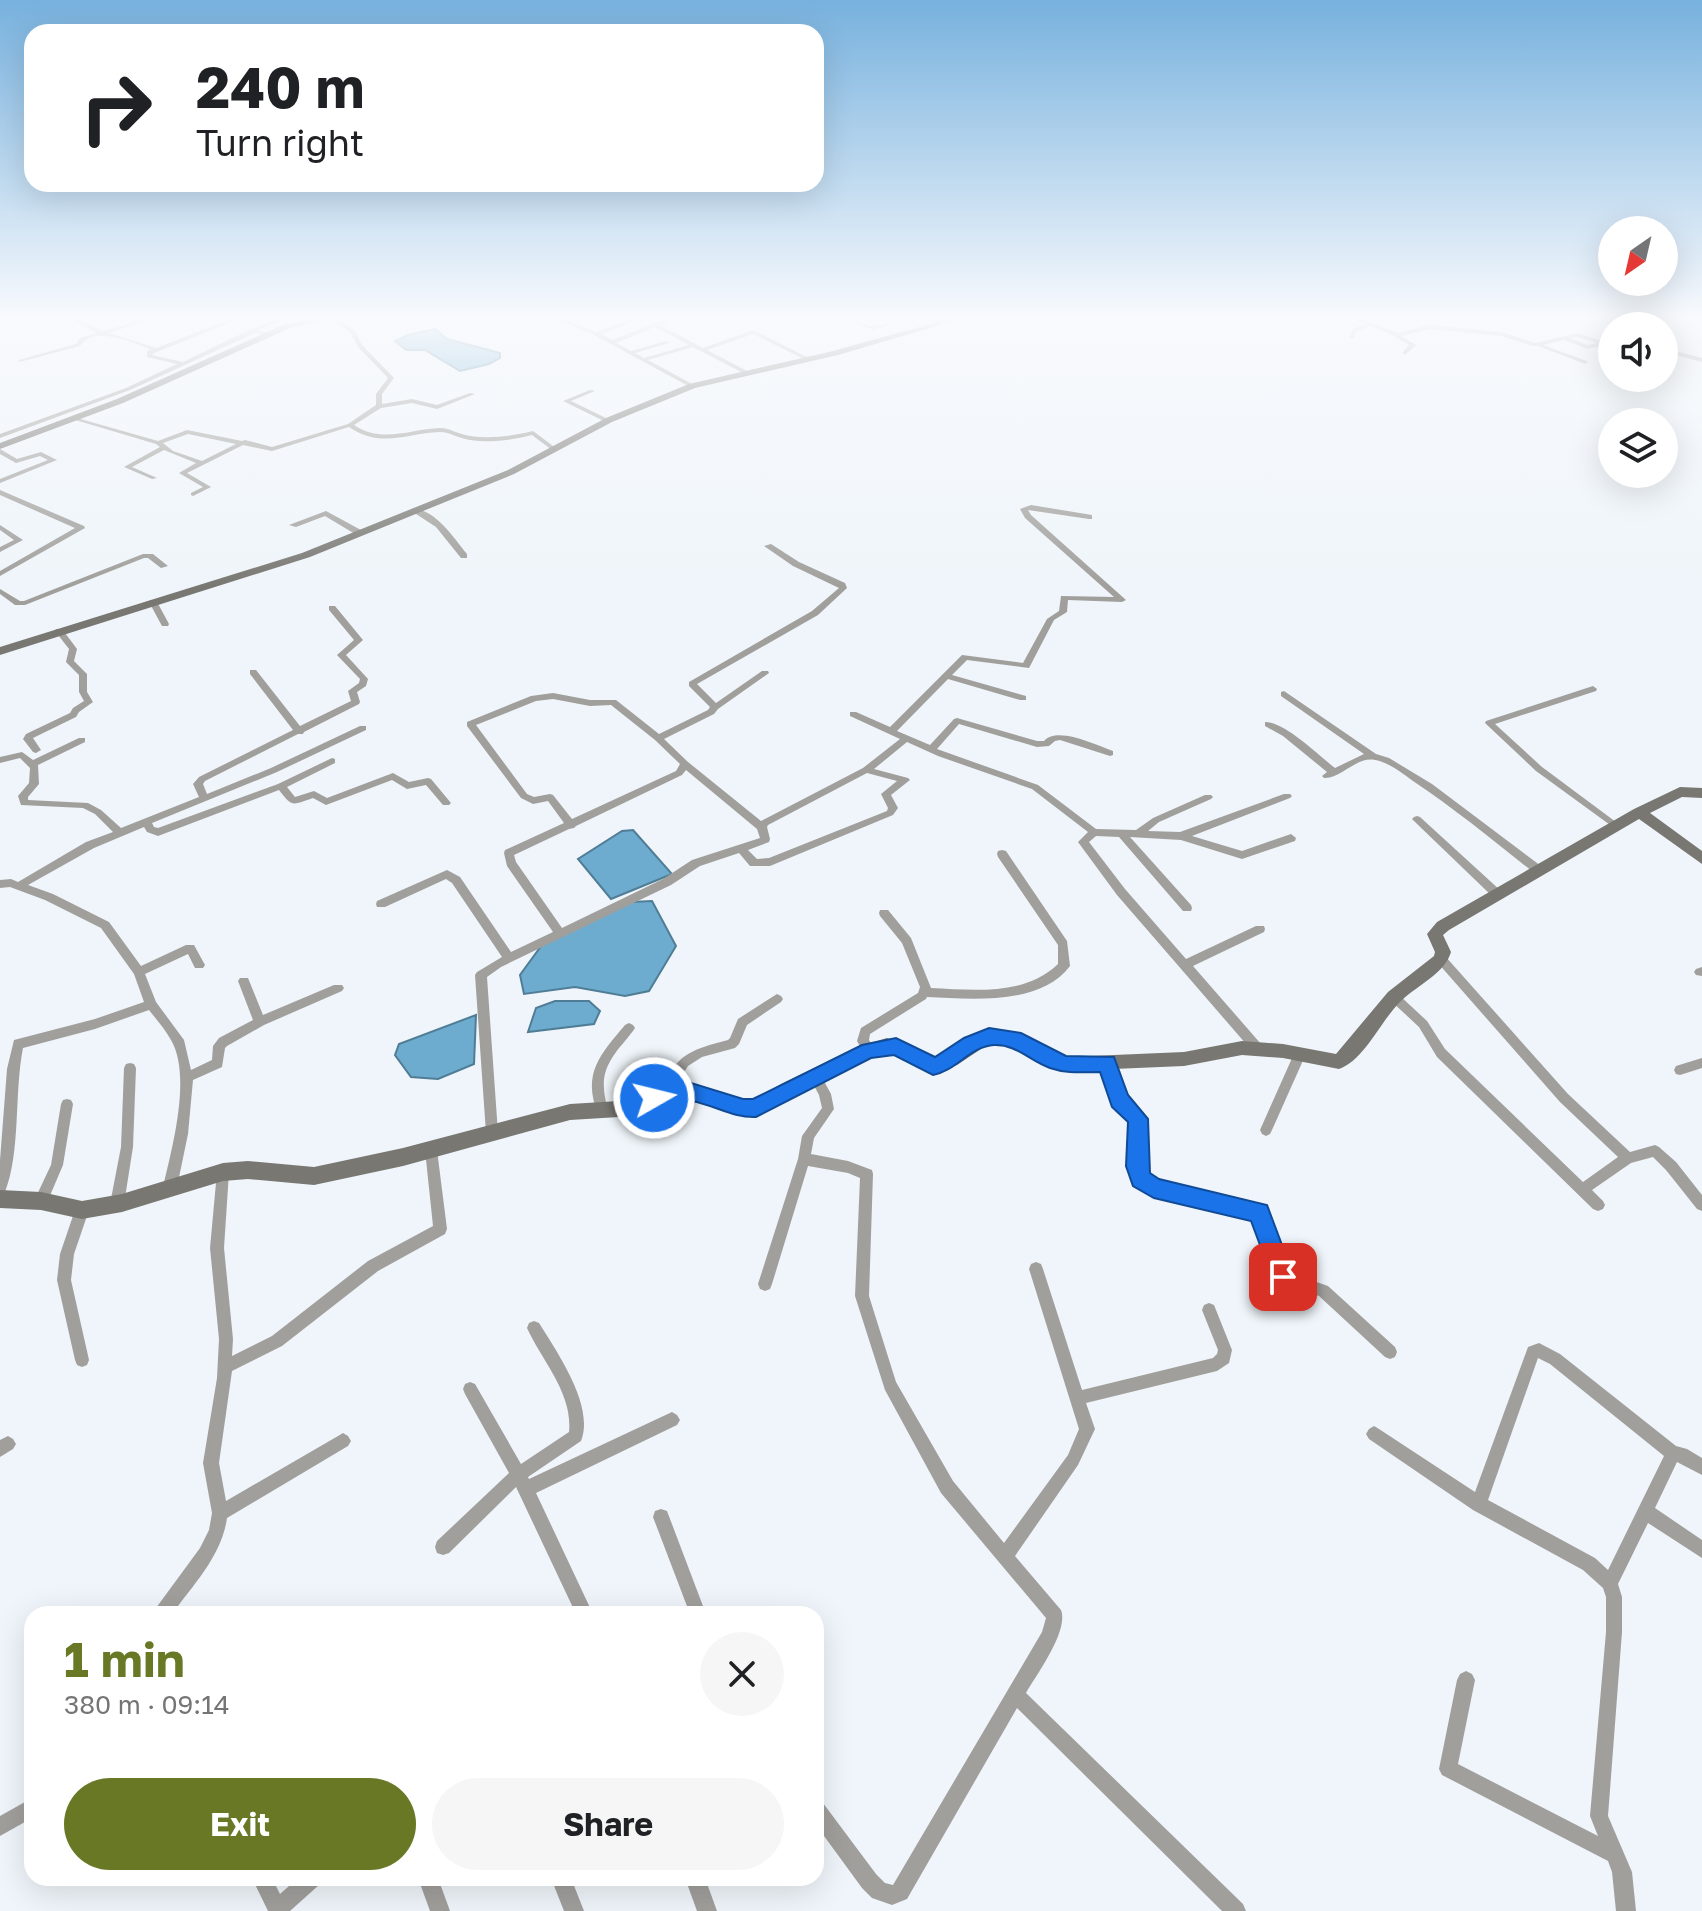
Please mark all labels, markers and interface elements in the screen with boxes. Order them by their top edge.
text: 240 m [196,53,365,120]
icon: right [64,56,168,160]
text: Turn right [196,121,364,164]
north arrow [1598,216,1678,296]
map controls [1598,216,1678,488]
button: sound [1598,312,1678,392]
button: layers [1598,408,1678,488]
position arrow [612,1056,696,1140]
pin [1249,1243,1317,1311]
icon: arrive [1261,1255,1305,1299]
text: 1 min [64,1630,185,1688]
button: close [700,1632,784,1716]
text: 380 m · 09:14 [64,1689,230,1720]
button: Exit [64,1778,416,1870]
button: Share [432,1778,784,1870]

